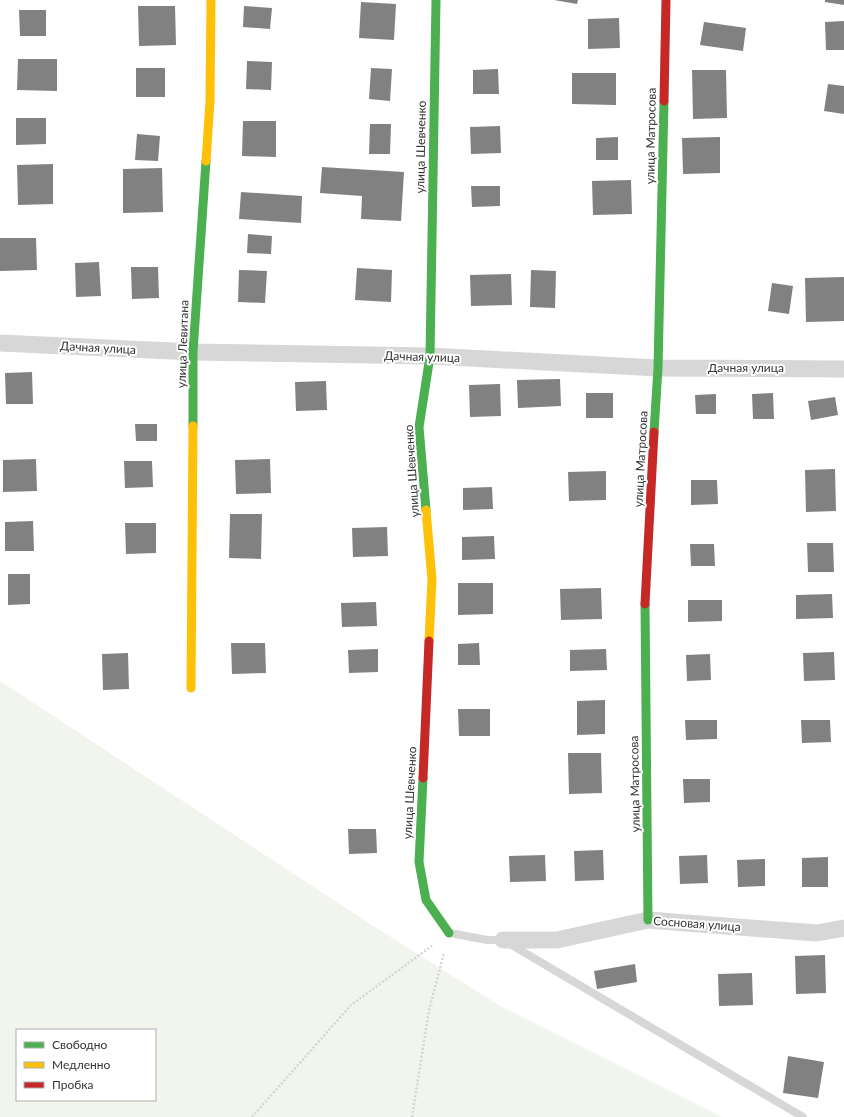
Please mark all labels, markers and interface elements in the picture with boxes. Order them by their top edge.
street label: улица Матросова [642,88,659,184]
street label: улица Шевченко [412,100,429,194]
street label: улица Левитана [173,300,192,388]
street label: Дачная улица [60,338,136,357]
street label: Дачная улица [384,348,460,365]
street label: Дачная улица [708,360,784,375]
street label: улица Матросова [630,410,651,508]
street label: улица Шевченко [401,424,422,518]
street label: улица Матросова [626,736,643,832]
street label: улица Шевченко [400,746,419,840]
street label: Сосновая улица [653,913,741,934]
legend [16,1029,156,1101]
text: Свободно [52,1037,108,1052]
text: Медленно [52,1057,111,1072]
text: Пробка [52,1077,93,1092]

